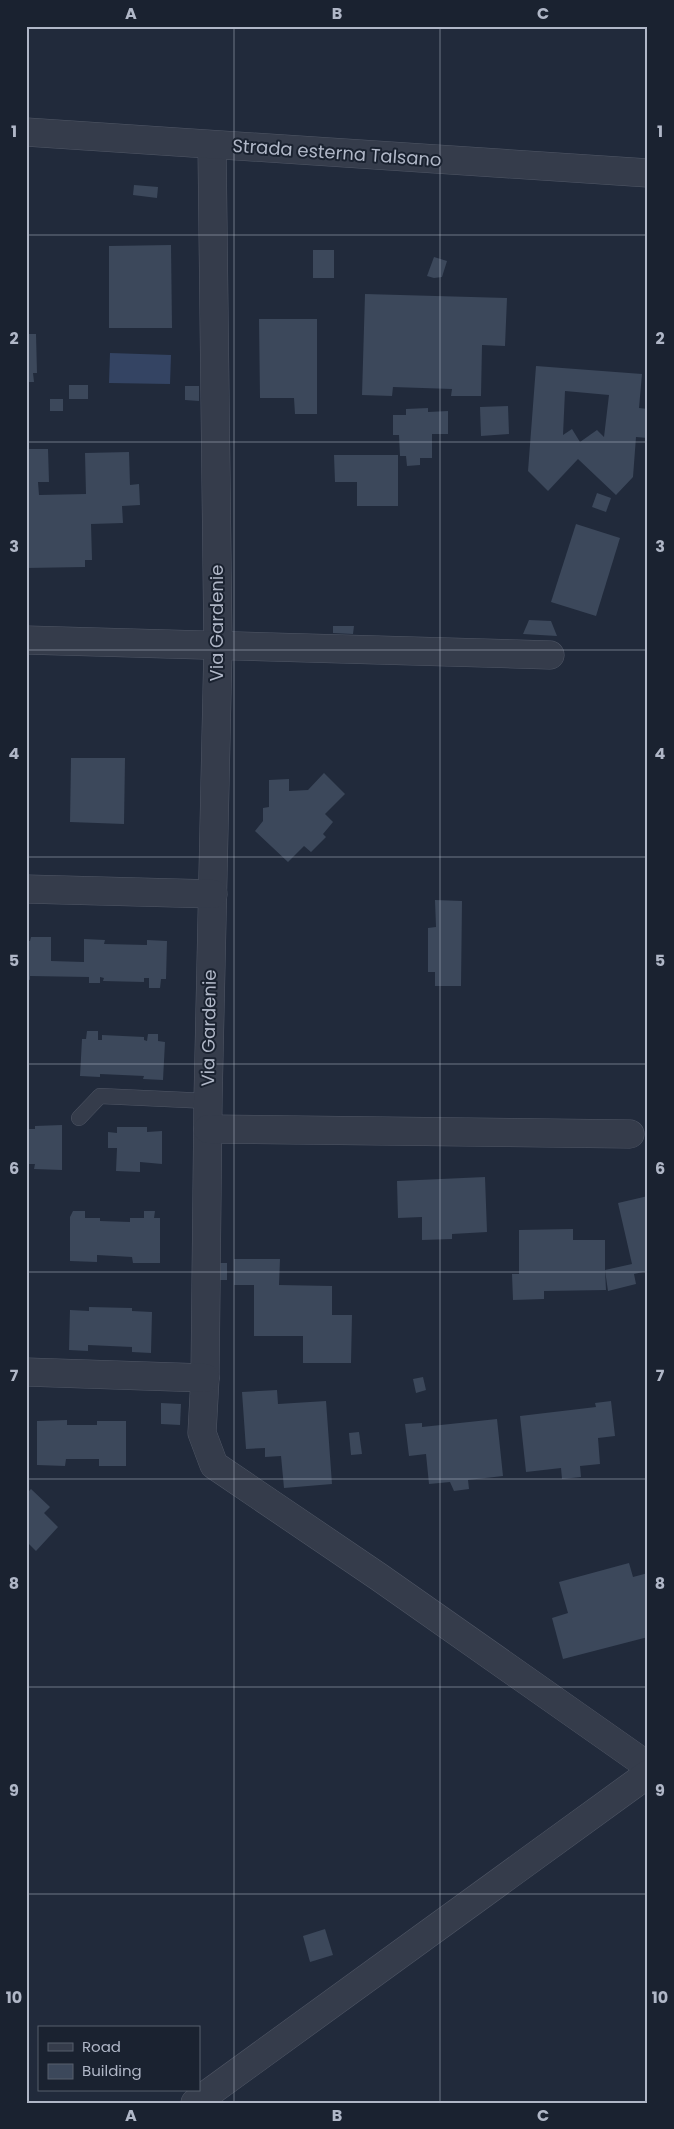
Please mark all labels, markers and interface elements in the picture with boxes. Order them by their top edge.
text: A [125,2,137,25]
text: B [332,2,342,25]
text: C [537,2,549,25]
text: 1 [11,120,17,143]
text: 1 [657,120,663,143]
street label: Strada esterna Talsano [232,133,442,172]
text: 2 [9,327,19,350]
text: 2 [655,327,665,350]
text: 3 [9,535,19,558]
text: 3 [655,535,665,558]
street label: Via Gardenie [204,565,229,681]
text: 4 [9,742,20,765]
text: 4 [655,742,666,765]
text: 5 [9,949,19,972]
text: 5 [655,949,665,972]
street label: Via Gardenie [195,969,222,1087]
text: 6 [9,1157,19,1180]
text: 6 [655,1157,665,1180]
text: 7 [10,1364,19,1387]
text: 7 [656,1364,665,1387]
text: 8 [9,1572,19,1595]
text: 8 [655,1572,665,1595]
text: 9 [9,1779,19,1802]
text: 9 [655,1779,665,1802]
text: 10 [6,1986,22,2009]
text: 10 [652,1986,668,2009]
legend [38,2026,200,2092]
text: Road [82,2036,121,2057]
text: Building [82,2060,142,2081]
text: A [125,2104,137,2127]
text: B [332,2104,342,2127]
text: C [537,2104,549,2127]

